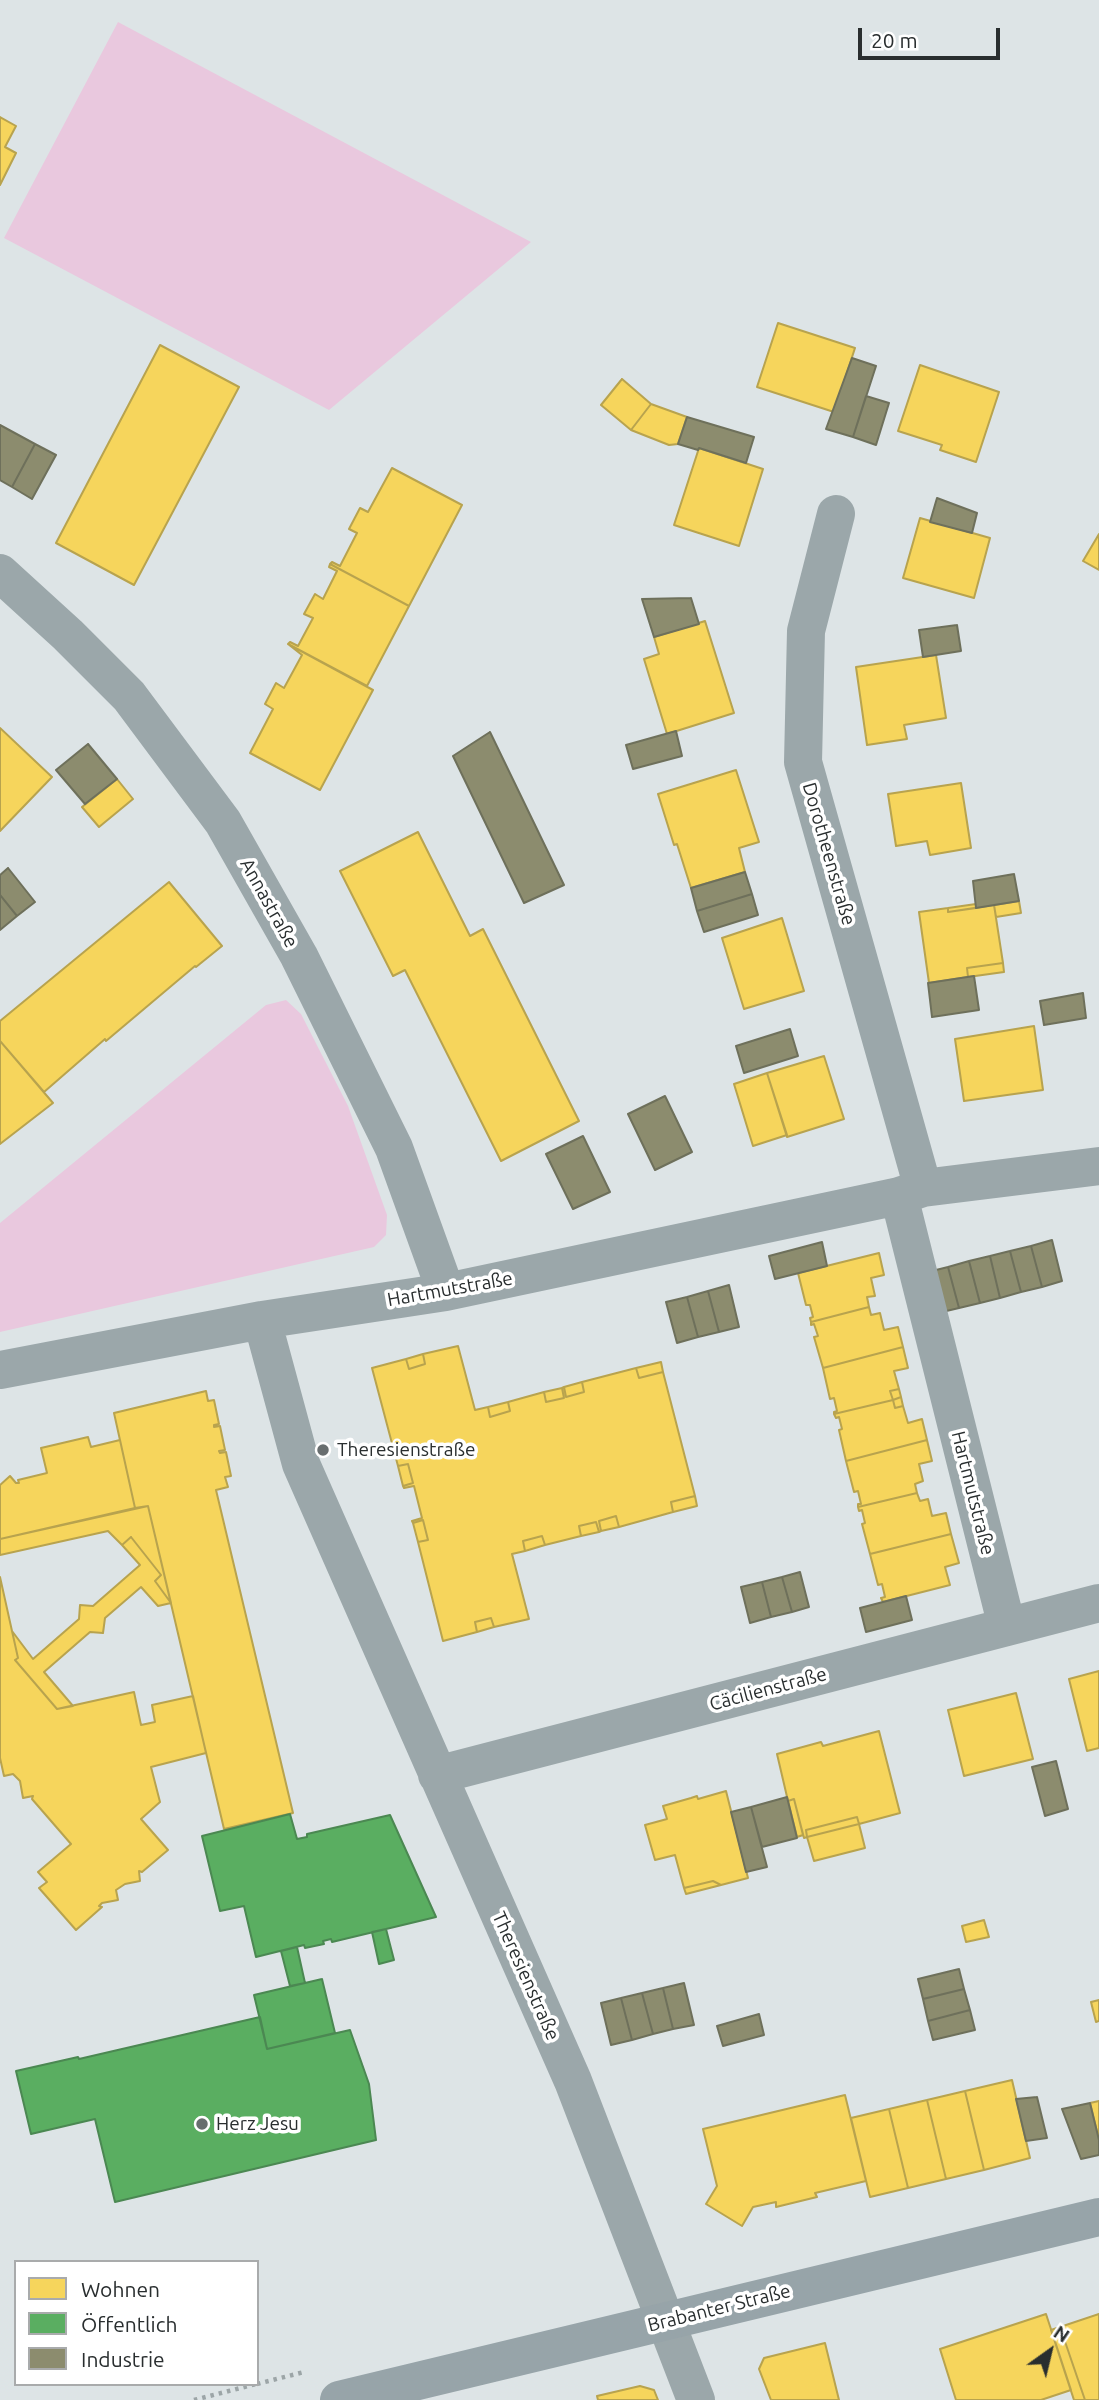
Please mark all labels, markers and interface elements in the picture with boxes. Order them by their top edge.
scale bar [861,14,1003,58]
text: 20 m [871,28,918,52]
street label: Dorotheenstraße [798,780,860,928]
street label: Annastraße [235,854,303,952]
street label: Hartmutstraße [385,1267,515,1311]
street label: Hartmutstraße [947,1429,999,1557]
place label: Theresienstraße [337,1439,475,1461]
marker: Theresienstraße [315,1442,331,1458]
street label: Cäcilienstraße [707,1662,829,1716]
street label: Theresienstraße [487,1908,565,2044]
place label: Herz Jesu [216,2113,299,2135]
marker: Herz Jesu [194,2116,210,2132]
legend [14,2260,259,2386]
text: Wohnen [81,2277,160,2301]
street label: Brabanter Straße [645,2279,793,2337]
text: Öffentlich [81,2312,177,2336]
north arrow [1015,2316,1085,2386]
text: N [1050,2321,1074,2347]
text: Industrie [81,2347,165,2371]

